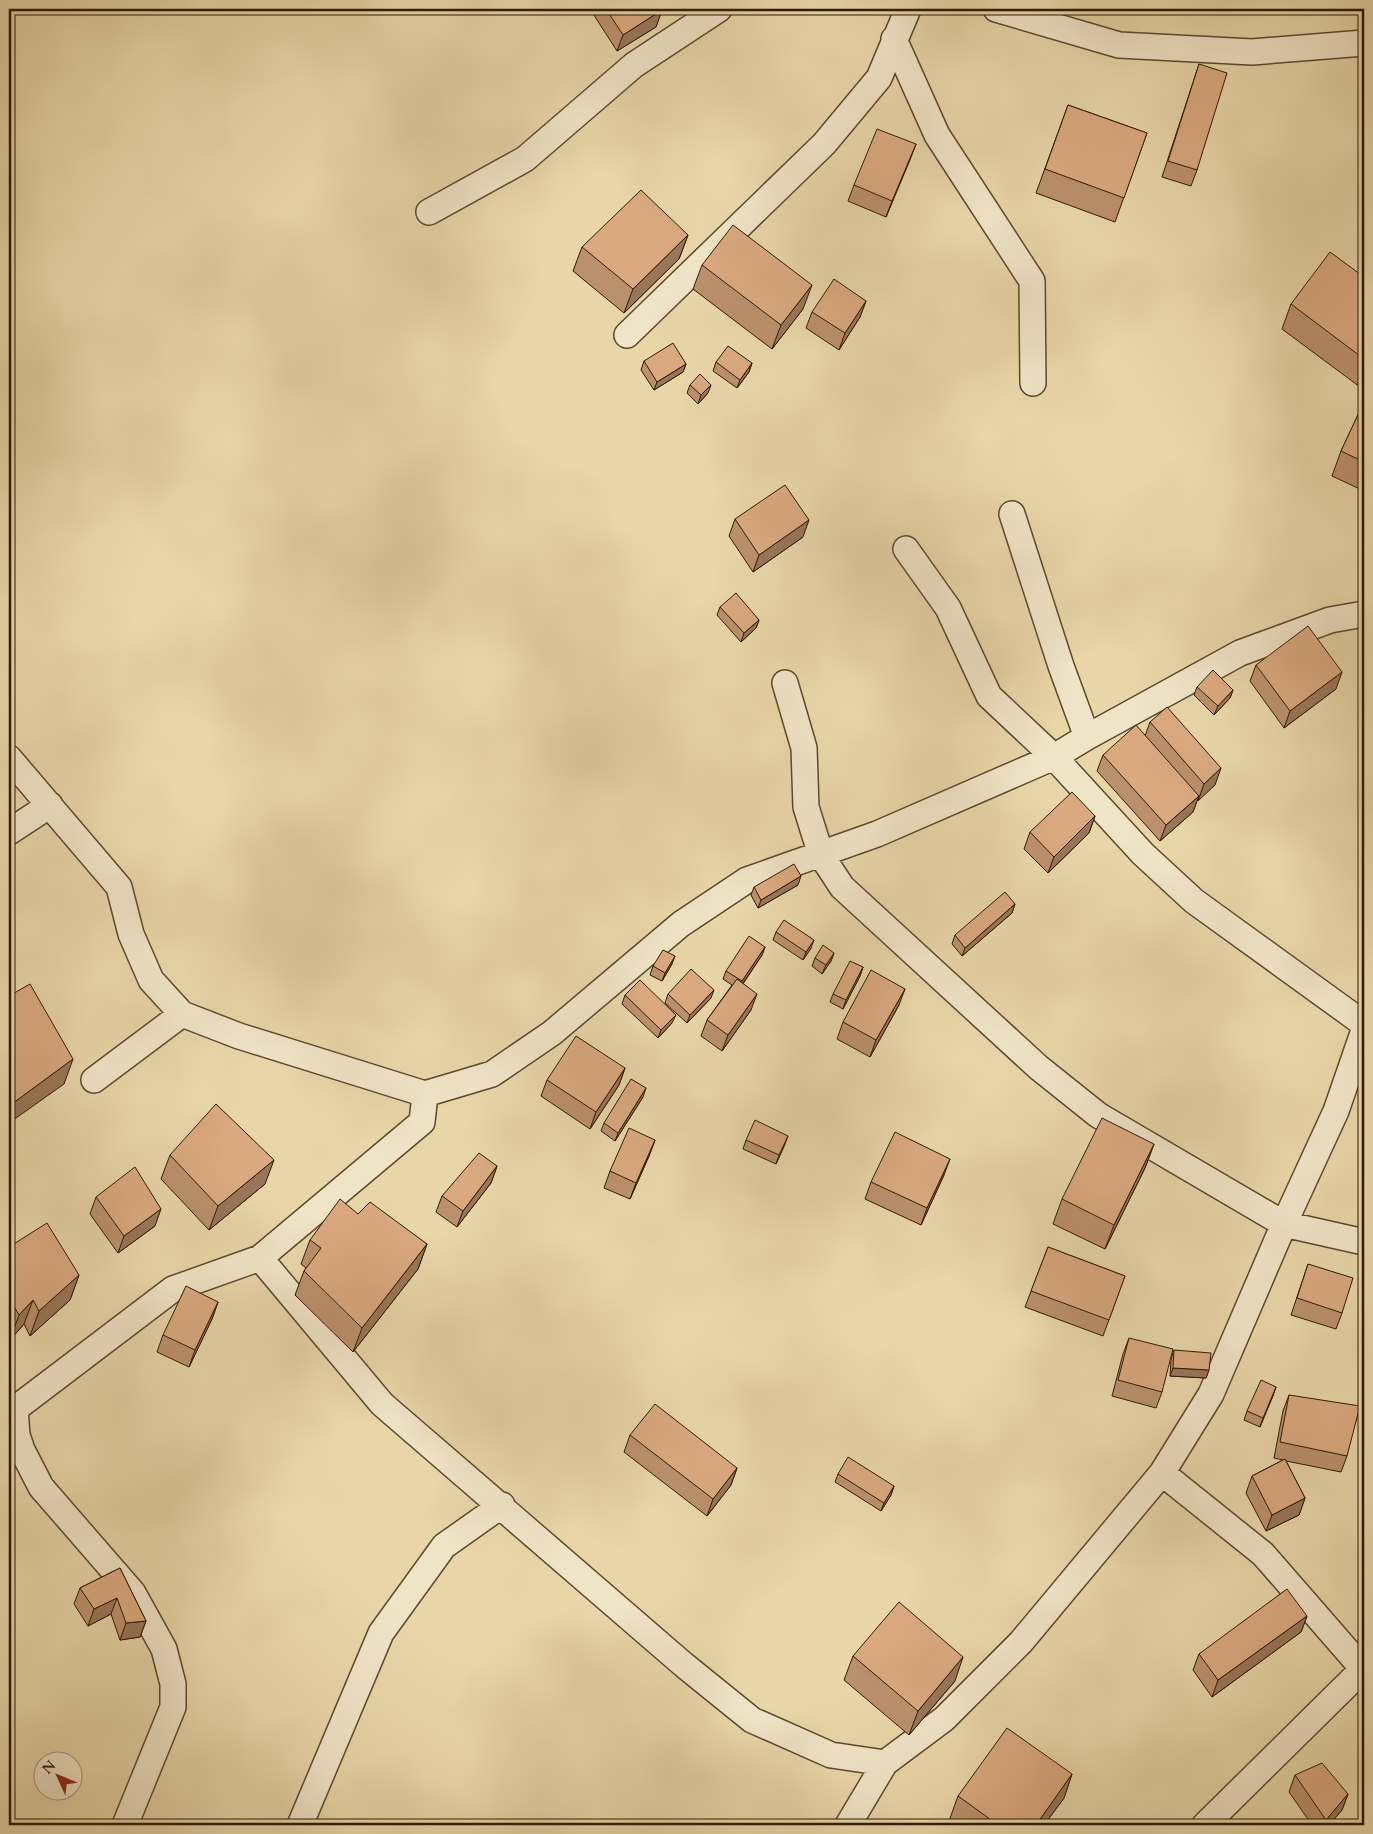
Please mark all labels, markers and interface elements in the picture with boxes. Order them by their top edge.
north arrow [32,1752,82,1802]
text: N [38,1756,60,1778]

